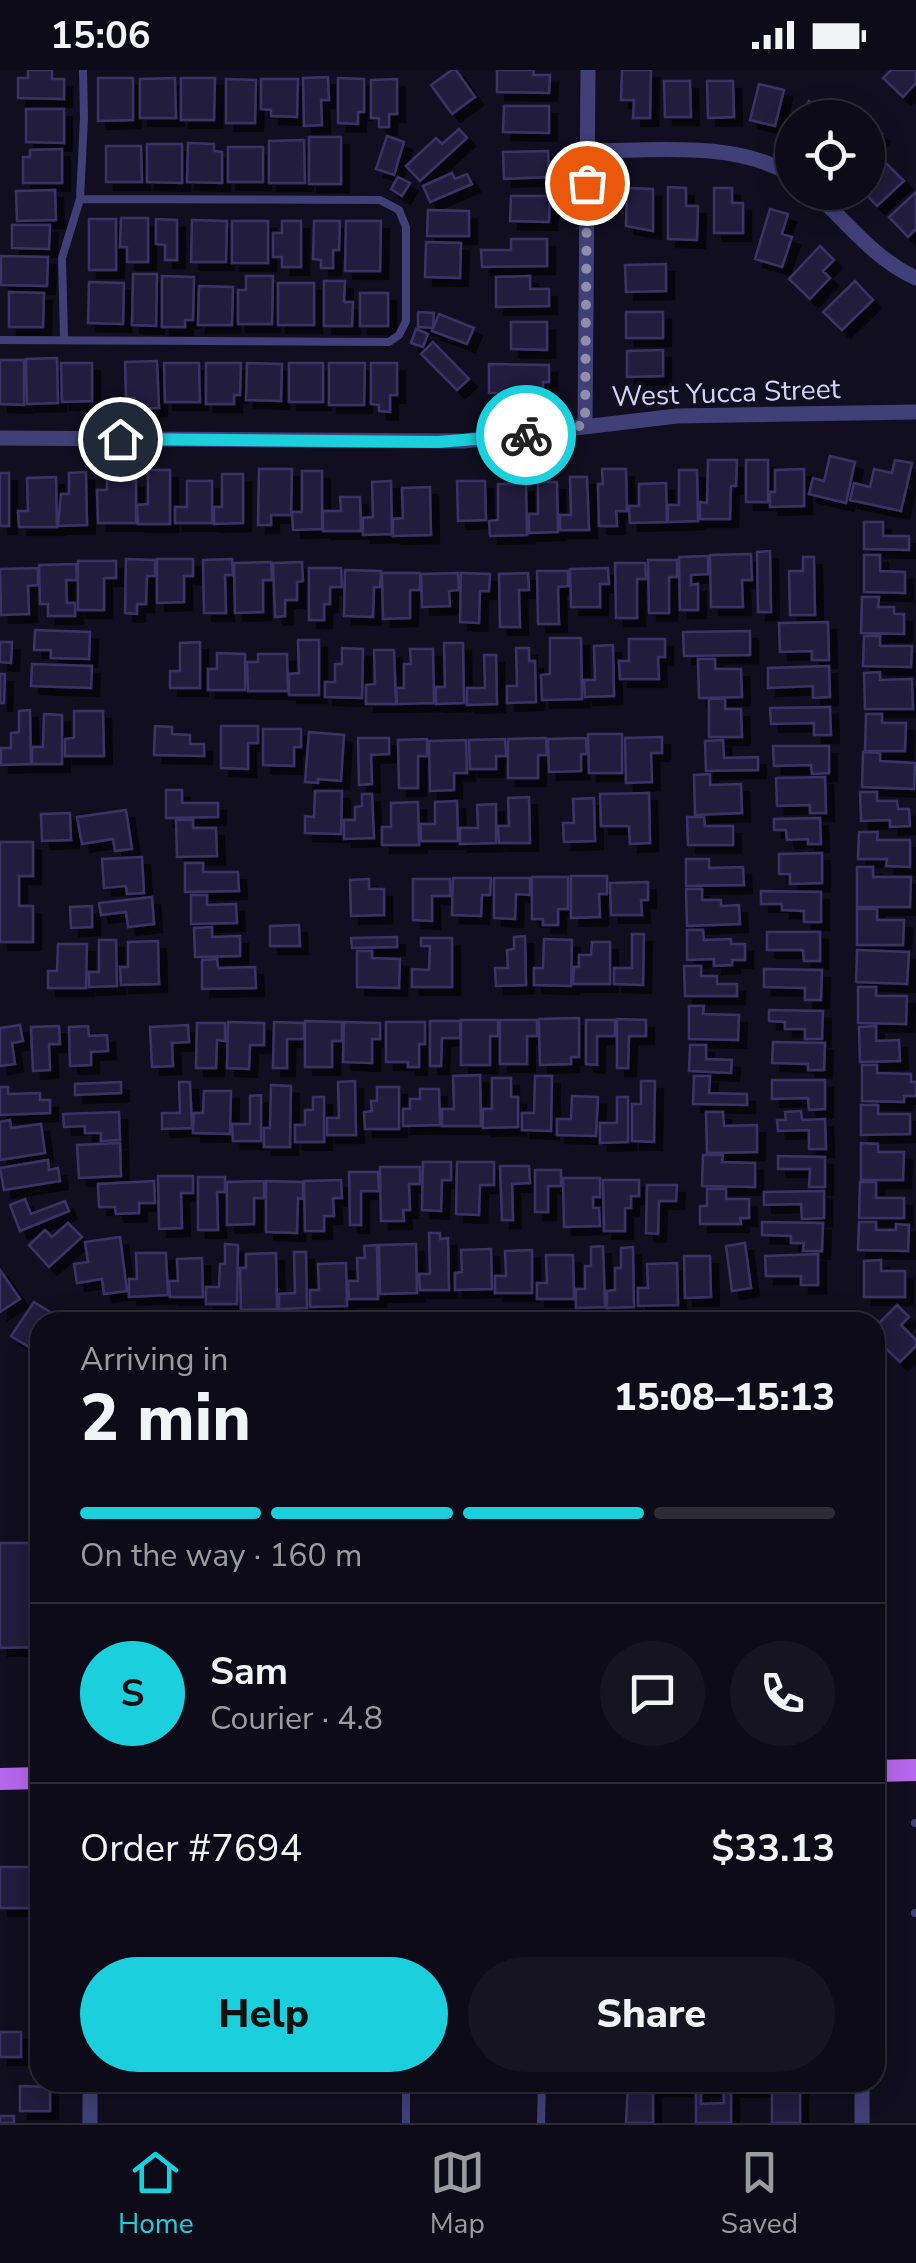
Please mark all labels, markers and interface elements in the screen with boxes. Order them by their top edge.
text: 15:06 [50,10,151,61]
map controls [775,100,885,210]
button: locate [775,100,885,210]
pin [545,141,630,226]
icon: bag [560,156,615,211]
street label: West Yucca Street [611,370,841,416]
courier [476,385,576,485]
pin [78,397,163,482]
icon: bike [499,408,554,463]
icon: home [93,412,148,467]
text: Arriving in [80,1338,228,1381]
text: 15:08–15:13 [614,1372,835,1423]
text: 2 min [80,1374,251,1463]
text: On the way · 160 m [80,1534,362,1577]
button: chat [600,1641,705,1746]
button: phone [730,1641,835,1746]
text: Sam [210,1646,288,1697]
text: S [121,1668,144,1719]
text: Courier · 4.8 [210,1697,383,1740]
text: Order #7694 [80,1823,302,1874]
text: $33.13 [712,1823,835,1874]
button: Help [80,1957,448,2072]
button: Share [468,1957,835,2072]
tab: Home [118,2145,194,2243]
tab: Map [430,2145,485,2243]
tab: Saved [721,2145,798,2243]

